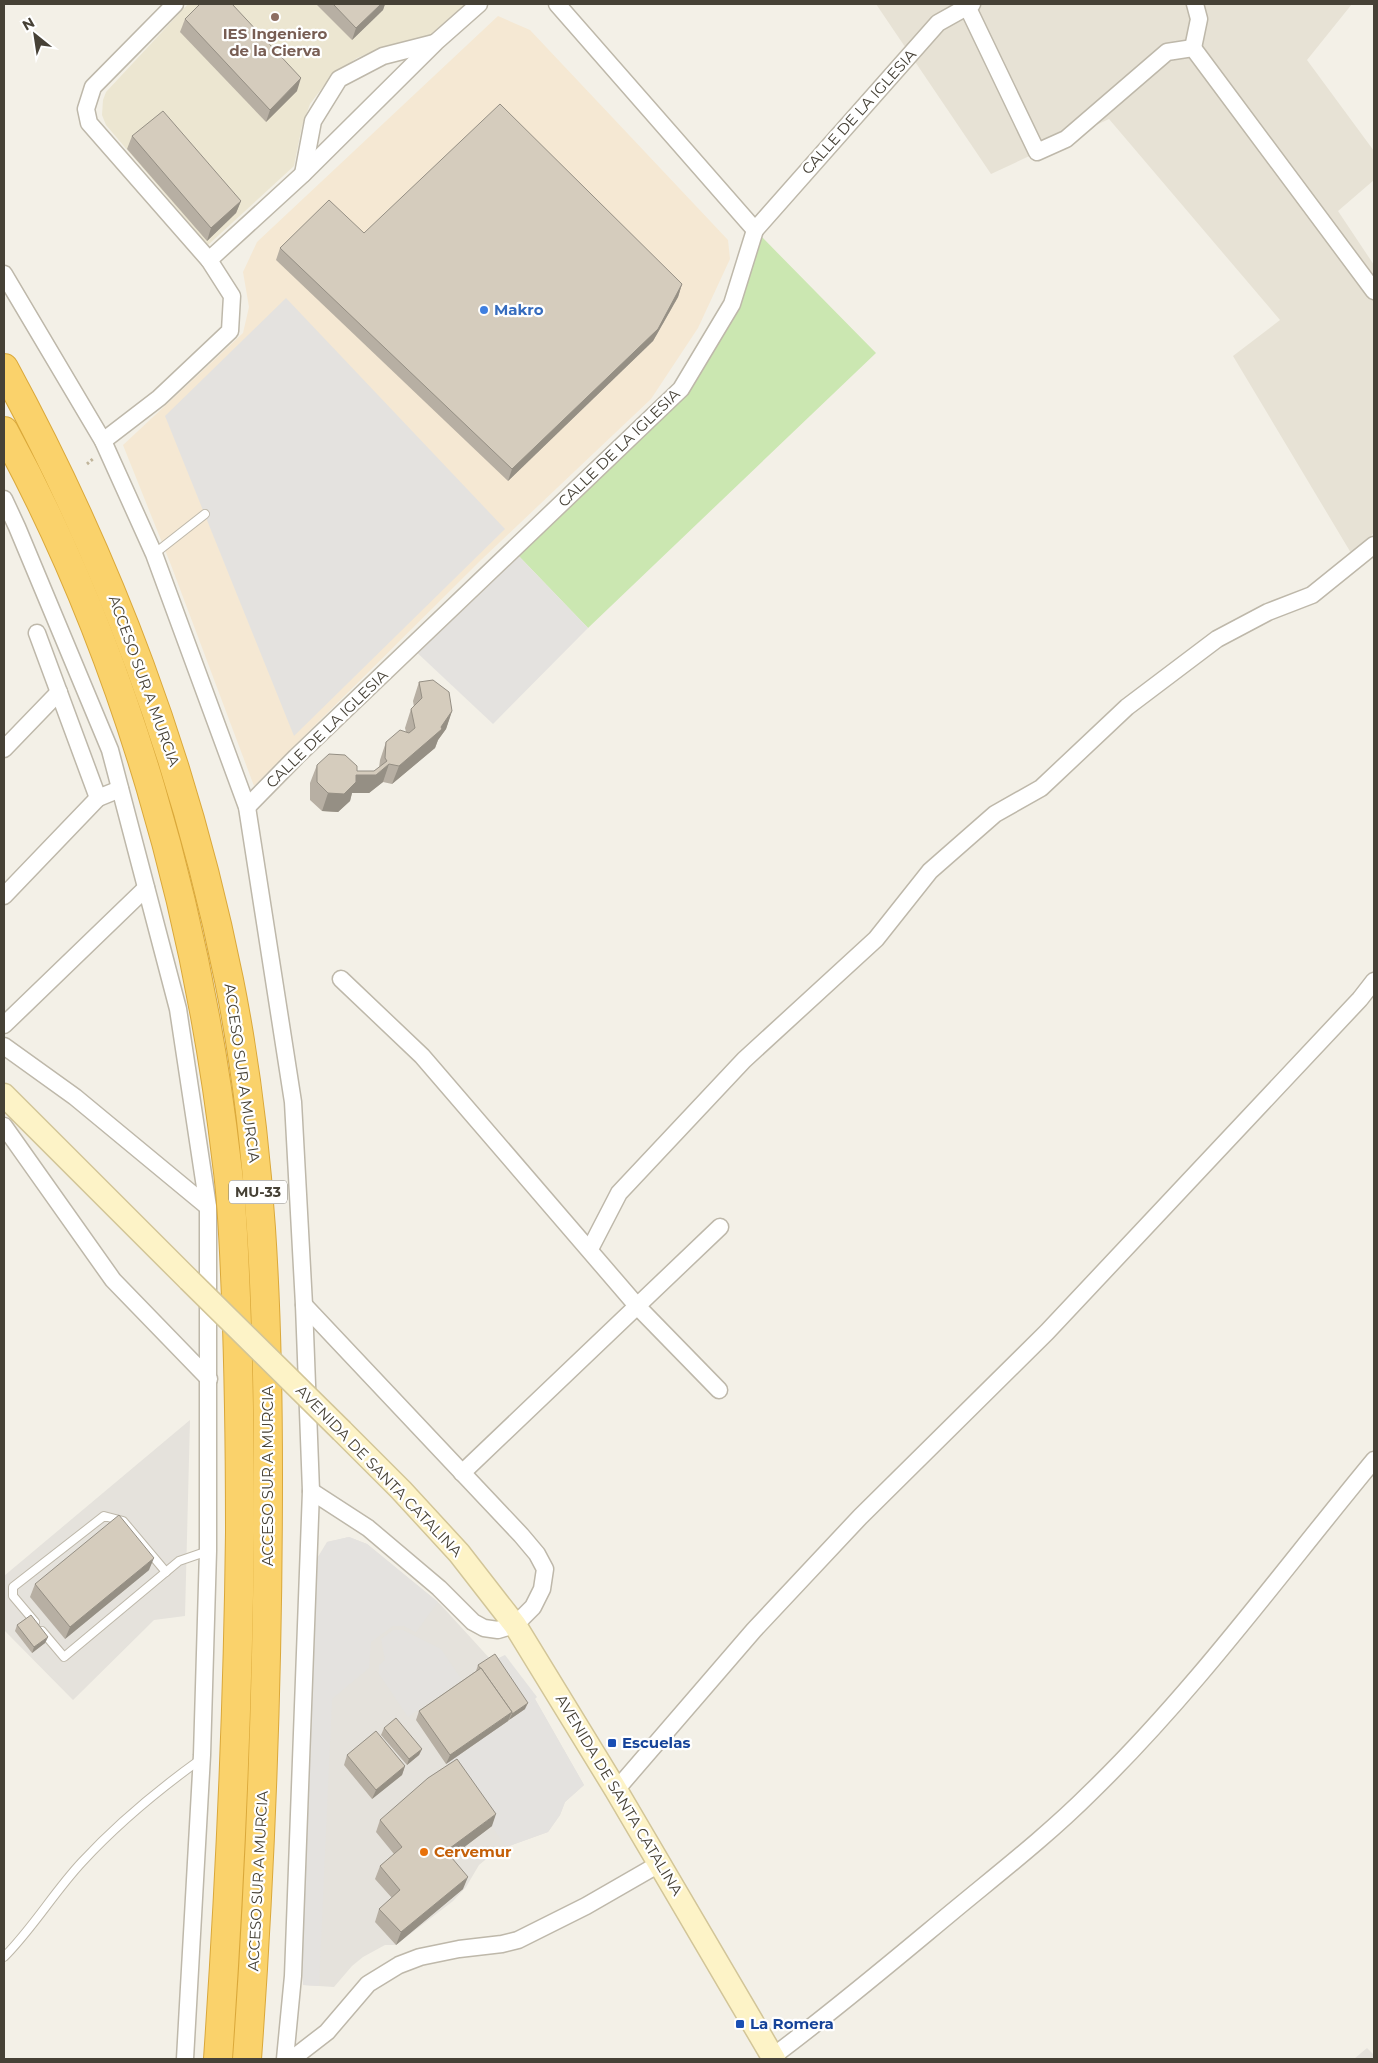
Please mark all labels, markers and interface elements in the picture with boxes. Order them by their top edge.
north arrow [10,10,60,60]
marker: IES Ingeniero de la Cierva [269,11,281,23]
text: N [19,13,38,34]
place label: IES Ingeniero de la Cierva [223,24,327,60]
street label: CALLE DE LA IGLESIA [797,45,920,178]
place label: Makro [494,300,544,319]
marker: Makro [478,304,490,316]
street label: CALLE DE LA IGLESIA [554,384,684,511]
street label: ACCESO SUR A MURCIA [105,593,184,769]
street label: CALLE DE LA IGLESIA [262,665,392,792]
street label: ACCESO SUR A MURCIA [221,982,265,1164]
road number: MU-33 [229,1180,287,1204]
street label: AVENIDA DE SANTA CATALINA [292,1381,467,1561]
street label: ACCESO SUR A MURCIA [258,1385,277,1566]
street label: AVENIDA DE SANTA CATALINA [552,1691,687,1899]
place label: Escuelas [622,1733,690,1752]
marker: Escuelas [606,1737,618,1749]
street label: ACCESO SUR A MURCIA [243,1790,272,1972]
place label: Cervemur [434,1842,512,1861]
marker: Cervemur [418,1846,430,1858]
place label: La Romera [750,2014,834,2033]
marker: La Romera [734,2018,746,2030]

